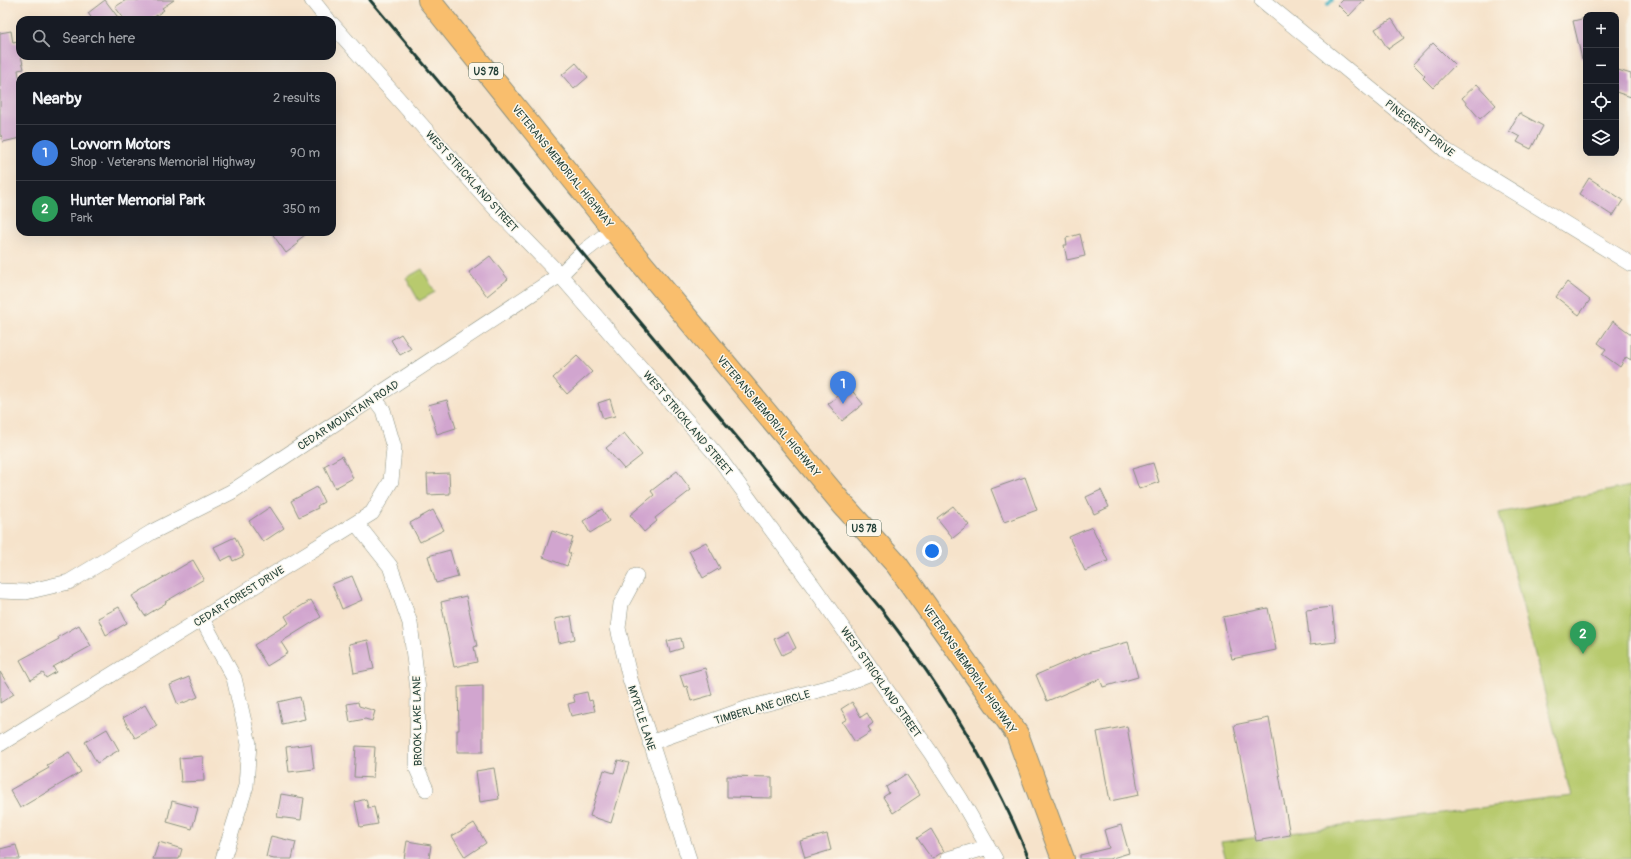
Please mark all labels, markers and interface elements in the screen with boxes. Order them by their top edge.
map controls [1583,12,1619,156]
button: + [1583,12,1619,48]
search box [16,16,336,60]
icon: search [30,27,52,49]
text: Search here [62,29,135,48]
button: − [1583,48,1619,84]
road number: US 78 [469,63,503,79]
button: locate [1583,84,1619,120]
text: Nearby [32,88,81,109]
text: 2 results [273,90,320,106]
street label: PINECREST DRIVE [1382,97,1457,160]
street label: VETERANS MEMORIAL HIGHWAY [509,102,616,231]
button: layers [1583,120,1619,156]
street label: WEST STRICKLAND STREET [423,128,521,235]
text: Lovvorn Motors [70,135,170,154]
text: 1 [42,145,48,161]
text: 90 m [290,145,320,161]
text: Shop · Veterans Memorial Highway [70,154,255,170]
text: Hunter Memorial Park [70,191,205,210]
text: 2 [41,201,49,217]
text: 350 m [282,201,320,217]
text: Park [70,210,93,226]
street label: VETERANS MEMORIAL HIGHWAY [714,353,823,480]
street label: WEST STRICKLAND STREET [640,369,735,478]
pin: 1 [830,371,856,404]
street label: CEDAR MOUNTAIN ROAD [295,378,401,453]
road number: US 78 [847,520,881,536]
your location [922,541,942,561]
street label: CEDAR FOREST DRIVE [191,563,287,630]
street label: VETERANS MEMORIAL HIGHWAY [920,602,1019,737]
pin: 2 [1570,621,1596,654]
street label: WEST STRICKLAND STREET [837,625,924,740]
street label: BROOK LAKE LANE [410,676,425,766]
street label: MYRTLE LANE [625,684,658,753]
street label: TIMBERLANE CIRCLE [713,687,812,727]

